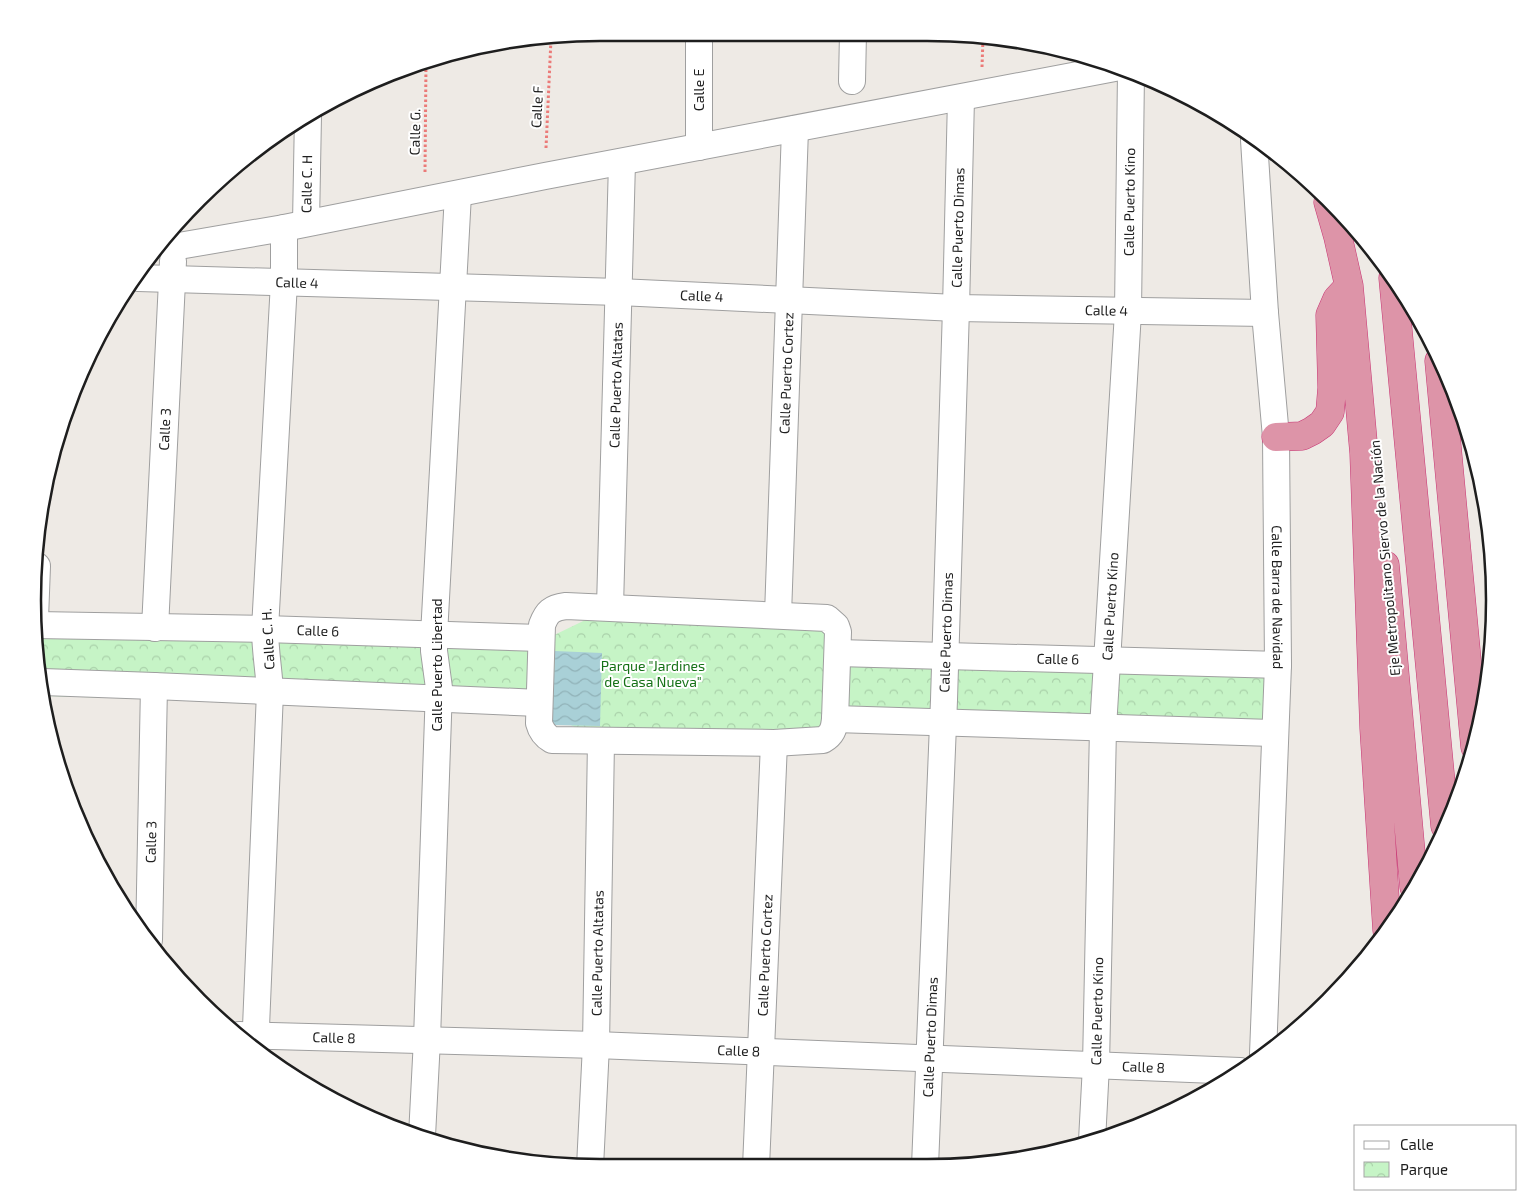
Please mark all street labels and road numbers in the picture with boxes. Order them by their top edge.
street label: Calle E [690,69,707,111]
street label: Calle F [527,85,546,128]
street label: Calle G. [406,109,423,155]
street label: Calle Puerto Kino [1120,148,1138,256]
street label: Calle C. H [297,155,315,213]
street label: Calle Puerto Dimas [947,167,967,288]
street label: Calle 4 [275,273,319,291]
street label: Calle 4 [680,286,724,305]
street label: Calle 4 [1085,301,1128,319]
street label: Calle Puerto Cortez [775,312,797,434]
street label: Calle Puerto Altatas [605,322,626,448]
street label: Calle 3 [155,408,174,451]
street label: Eje Metropolitano Siervo de la Nación [1366,439,1403,677]
street label: Calle Barra de Navidad [1269,525,1287,670]
street label: Calle Puerto Kino [1098,552,1122,661]
street label: Calle Puerto Dimas [935,572,956,693]
street label: Calle Puerto Libertad [428,598,445,732]
street label: Calle C. H. [257,608,278,670]
street label: Calle 6 [296,621,340,639]
street label: Calle 6 [1036,649,1079,668]
street label: Calle 3 [142,821,159,863]
street label: Calle Puerto Altatas [587,890,607,1016]
street label: Calle Puerto Cortez [753,894,776,1017]
street label: Calle Puerto Kino [1087,957,1106,1065]
street label: Calle Puerto Dimas [919,977,941,1098]
street label: Calle 8 [312,1028,356,1046]
street label: Calle 8 [717,1041,761,1060]
street label: Calle 8 [1122,1057,1165,1076]

